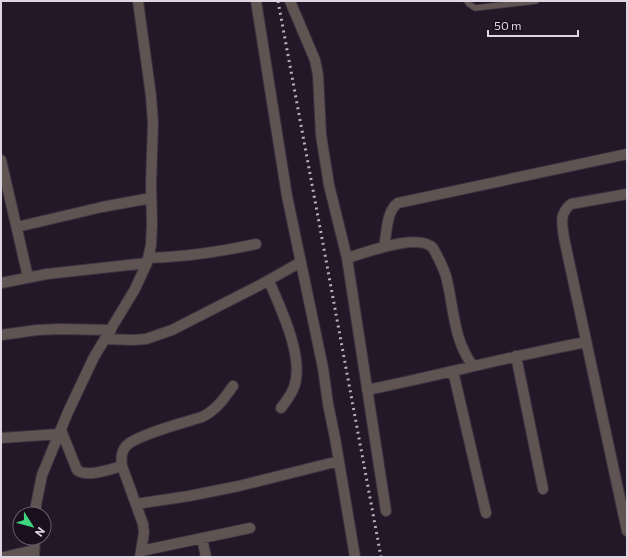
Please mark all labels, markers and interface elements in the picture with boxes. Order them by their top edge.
scale bar [488,12,578,38]
text: 50 m [494,18,522,32]
north arrow [12,506,52,546]
text: N [33,525,48,539]

